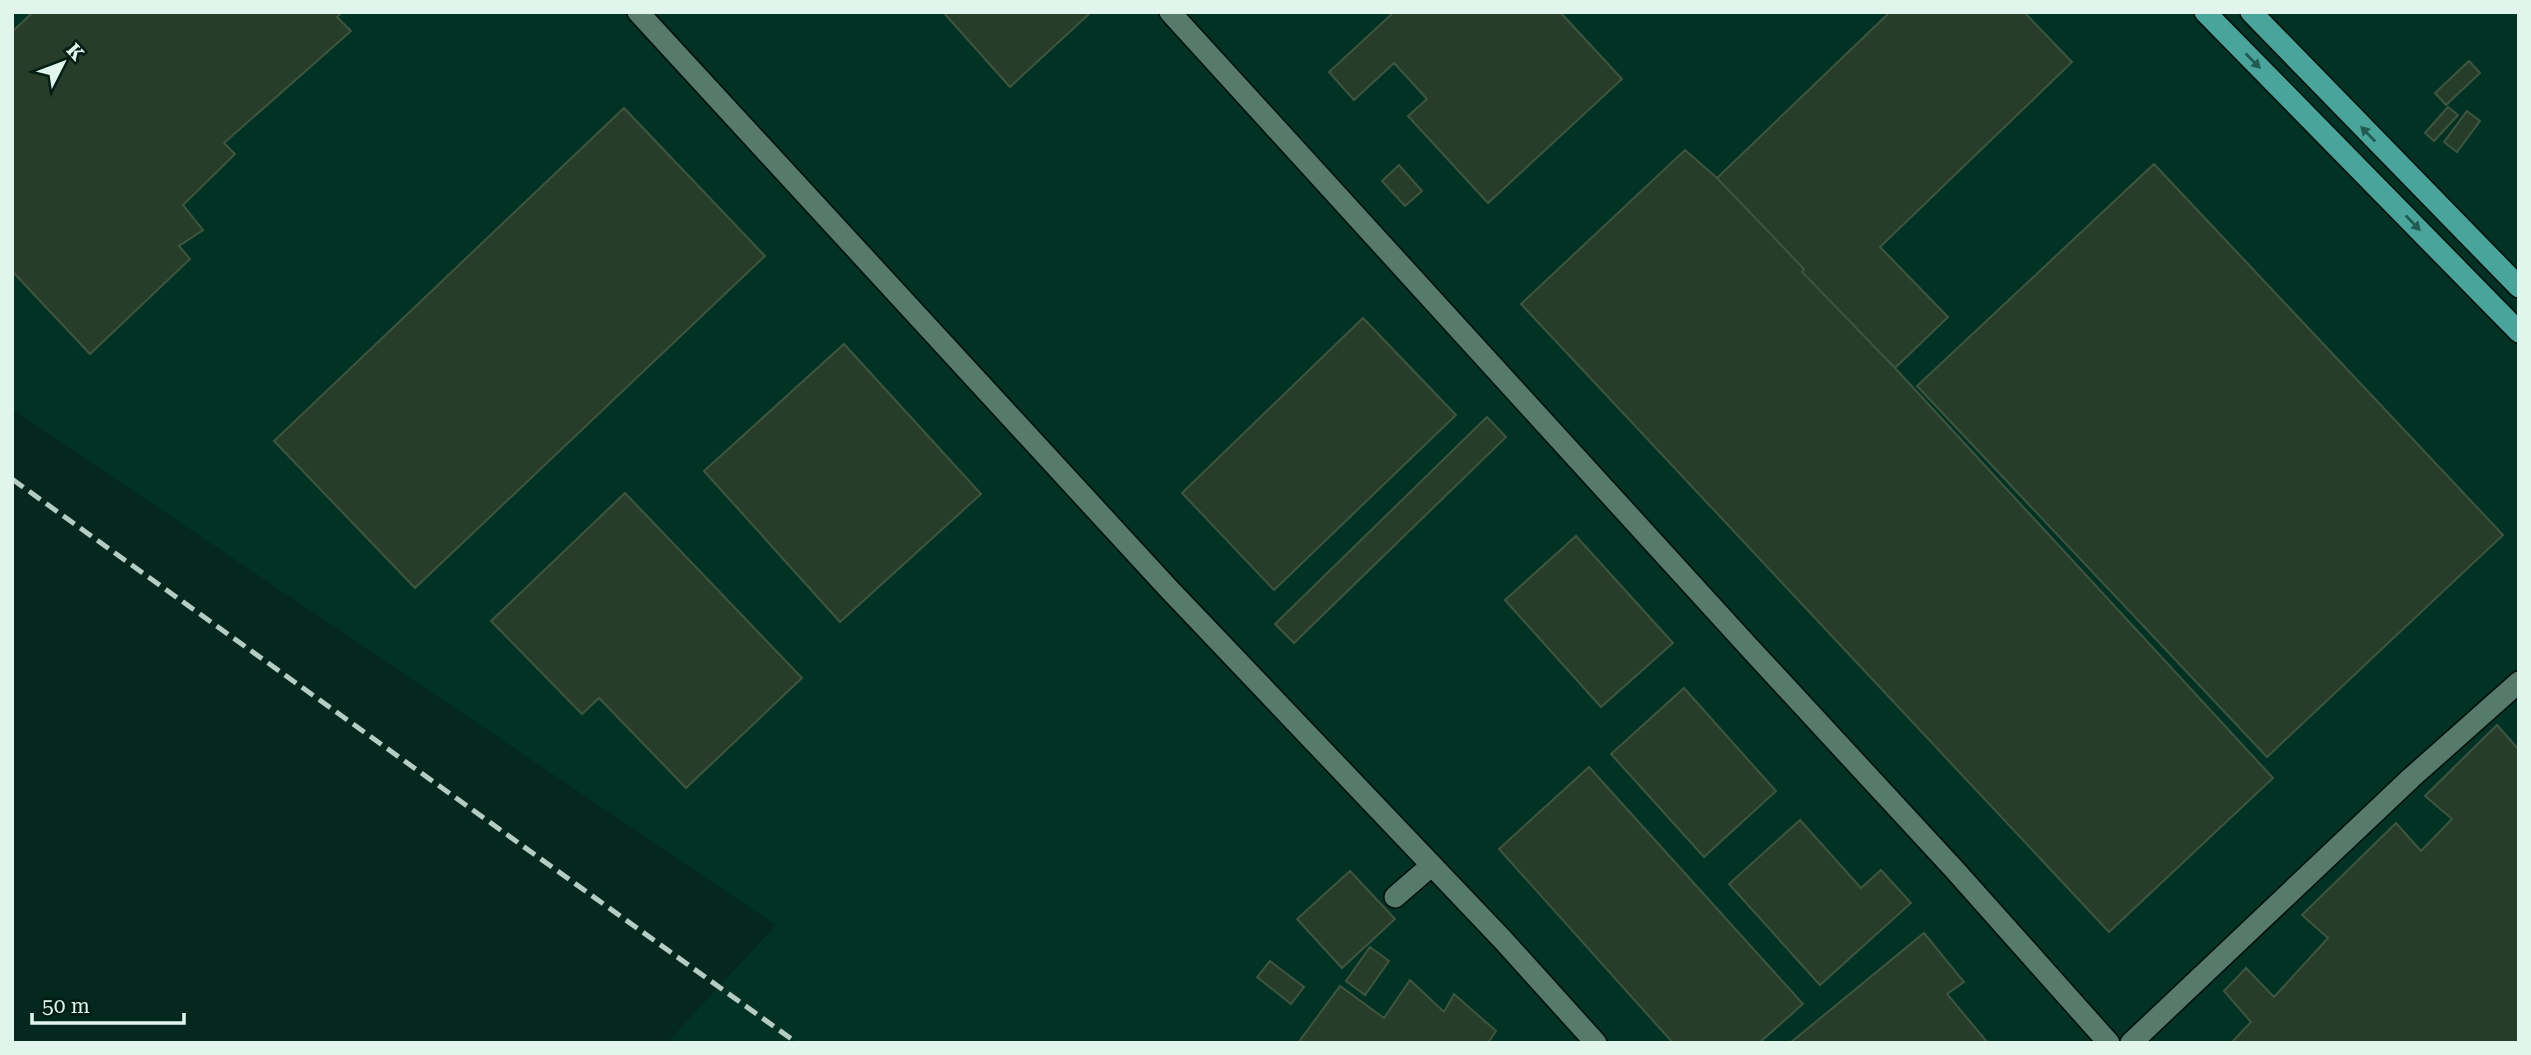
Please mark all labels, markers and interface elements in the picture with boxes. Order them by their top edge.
north arrow [28,28,98,98]
text: K [62,39,89,65]
one-way arrow [2245,52,2261,69]
one-way arrow [2361,126,2377,143]
one-way arrow [2405,214,2421,231]
scale bar [32,982,184,1026]
text: 50 m [42,994,90,1018]

